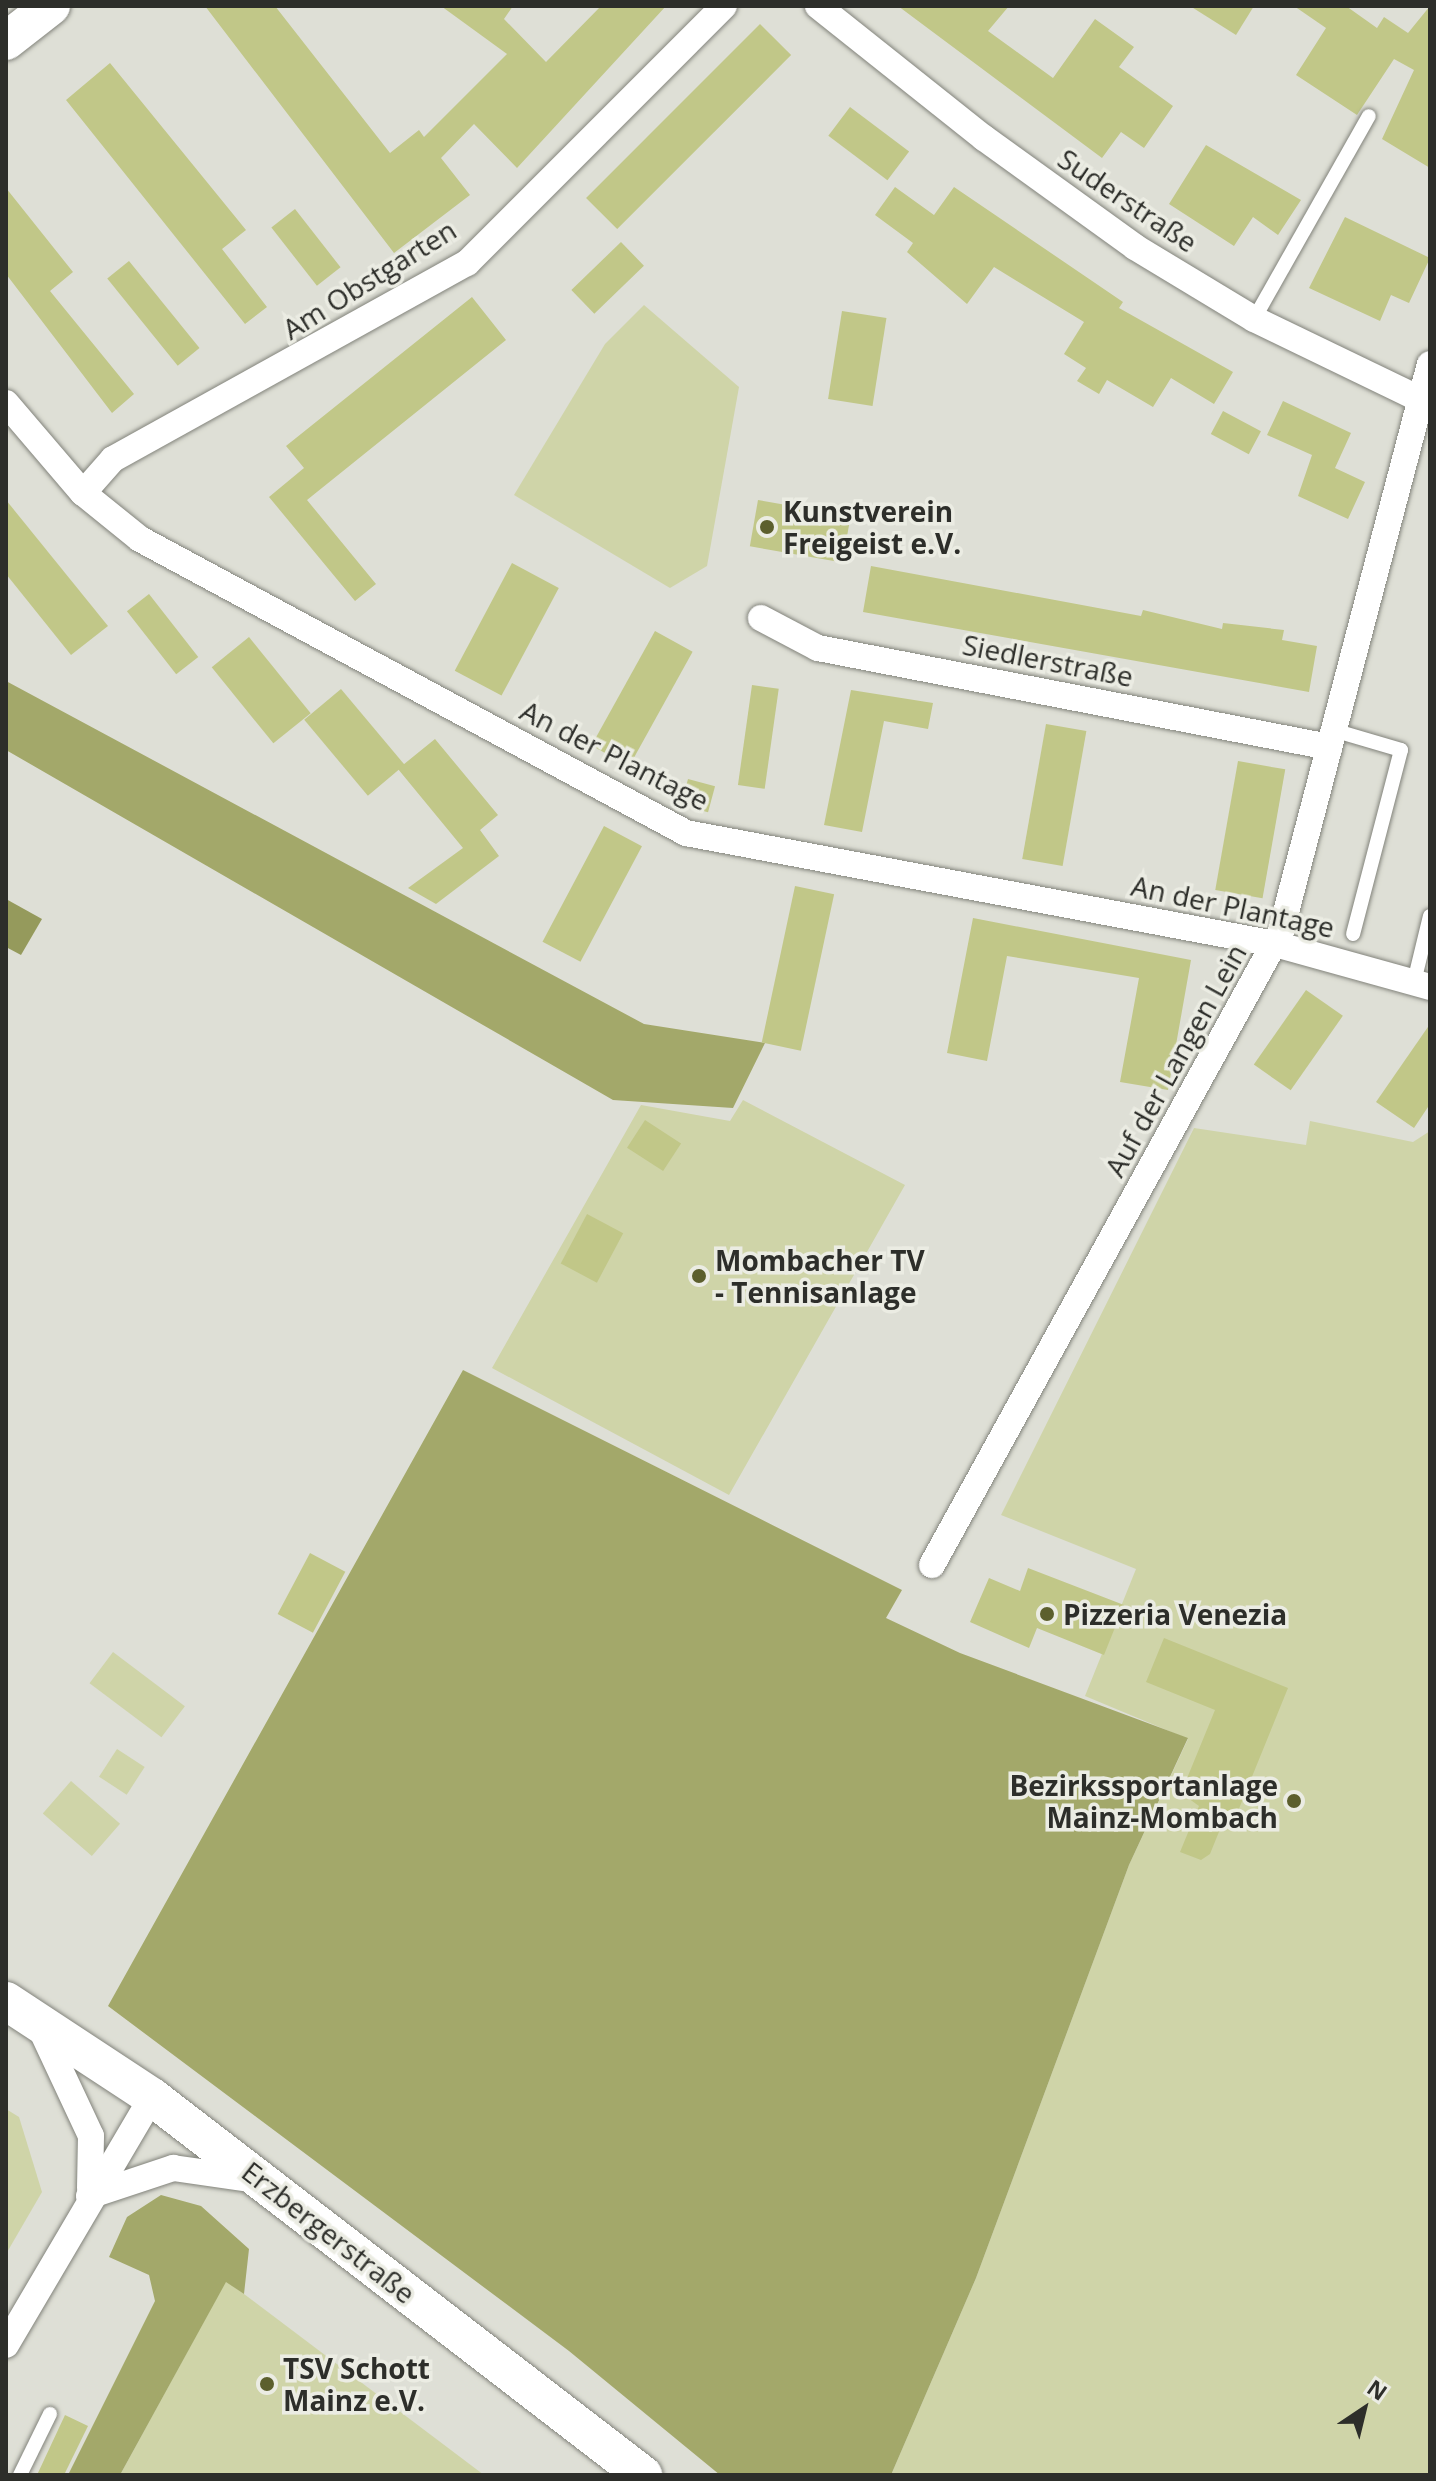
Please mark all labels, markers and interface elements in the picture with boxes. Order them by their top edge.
street label: Suderstraße [1052,141,1204,259]
street label: Am Obstgarten [276,212,462,346]
place label: Kunstverein Freigeist e.V. [783,494,961,560]
marker: Kunstverein Freigeist e.V. [758,518,776,536]
street label: Siedlerstraße [960,627,1136,693]
street label: An der Plantage [515,693,715,817]
street label: An der Plantage [1128,868,1338,944]
street label: Auf der Langen Lein [1097,938,1253,1182]
place label: Mombacher TV - Tennisanlage [715,1243,925,1309]
marker: Mombacher TV - Tennisanlage [690,1267,708,1285]
place label: Pizzeria Venezia [1063,1597,1287,1631]
marker: Pizzeria Venezia [1038,1605,1056,1623]
place label: Bezirkssportanlage Mainz-Mombach [1009,1768,1278,1834]
marker: Bezirkssportanlage Mainz-Mombach [1285,1792,1303,1810]
street label: Erzbergerstraße [236,2154,422,2310]
place label: TSV Schott Mainz e.V. [283,2351,430,2417]
north arrow [1324,2369,1404,2449]
text: N [1362,2372,1394,2407]
marker: TSV Schott Mainz e.V. [258,2375,276,2393]

